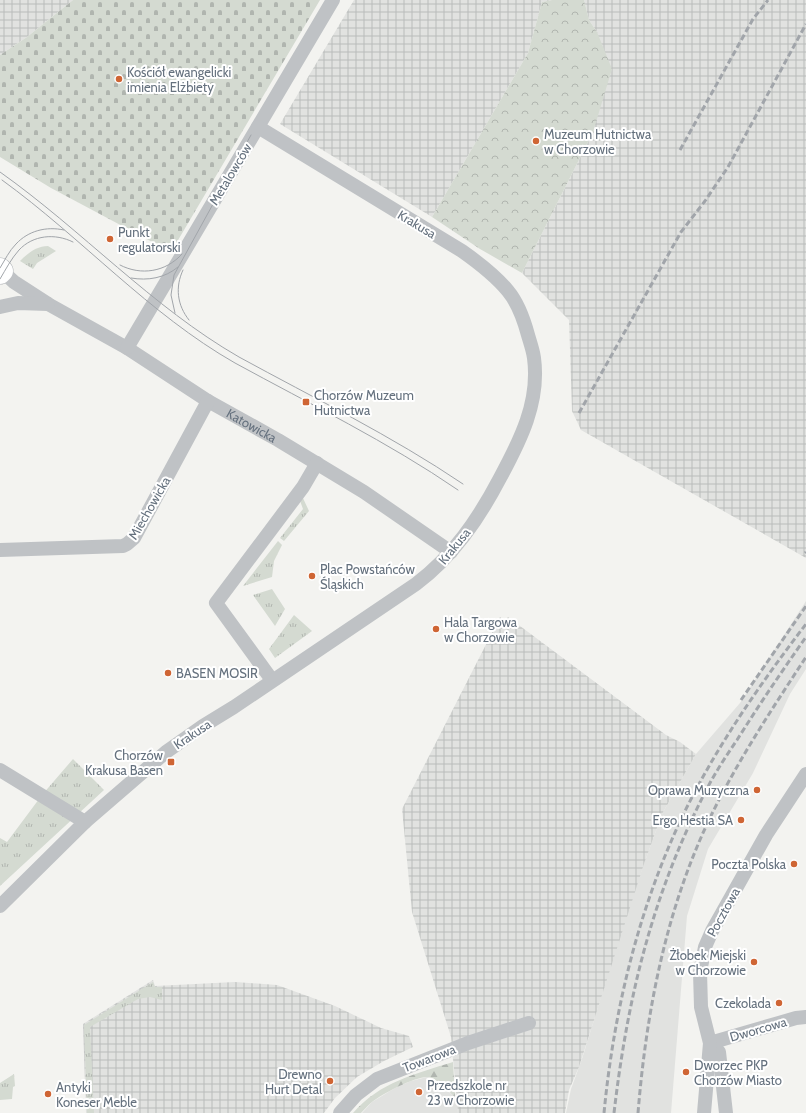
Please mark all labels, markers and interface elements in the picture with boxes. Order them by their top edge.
place label: Kościół ewangelicki imienia Elżbiety [127,64,231,95]
marker: Kościół ewangelicki imienia Elżbiety [114,74,124,84]
place label: Muzeum Hutnictwa w Chorzowie [544,126,652,157]
marker: Muzeum Hutnictwa w Chorzowie [531,136,541,146]
street label: Metalowców [205,140,255,208]
street label: Krakusa [395,206,440,242]
place label: Punkt regulatorski [118,224,181,255]
marker: Punkt regulatorski [105,234,115,244]
place label: Chorzów Muzeum Hutnictwa [314,387,414,418]
marker: Chorzów Muzeum Hutnictwa [301,397,311,407]
street label: Katowicka [224,405,280,446]
street label: Miechowicka [125,473,174,542]
street label: Krakusa [435,524,474,567]
place label: Plac Powstańców Śląskich [320,561,415,592]
marker: Plac Powstańców Śląskich [307,571,317,581]
place label: Hala Targowa w Chorzowie [444,614,518,645]
marker: Hala Targowa w Chorzowie [431,624,441,634]
place label: BASEN MOSIR [176,665,258,681]
marker: BASEN MOSIR [163,668,173,678]
street label: Krakusa [170,715,214,752]
place label: Chorzów Krakusa Basen [85,747,164,778]
marker: Chorzów Krakusa Basen [166,757,176,767]
place label: Oprawa Muzyczna [648,782,750,798]
marker: Oprawa Muzyczna [752,785,762,795]
place label: Ergo Hestia SA [652,812,733,828]
marker: Ergo Hestia SA [736,815,746,825]
place label: Poczta Polska [711,856,787,872]
marker: Poczta Polska [789,859,799,869]
street label: Pocztowa [703,884,743,939]
place label: Żłobek Miejski w Chorzowie [669,947,746,978]
marker: Żłobek Miejski w Chorzowie [749,957,759,967]
place label: Czekolada [715,995,772,1011]
marker: Czekolada [774,998,784,1008]
street label: Dworcowa [728,1013,789,1045]
street label: Towarowa [400,1040,458,1075]
place label: Dworzec PKP Chorzów Miasto [694,1057,782,1088]
place label: Drewno Hurt Detal [265,1066,322,1097]
marker: Dworzec PKP Chorzów Miasto [681,1067,691,1077]
marker: Drewno Hurt Detal [325,1076,335,1086]
place label: Przedszkole nr 23 w Chorzowie [427,1077,515,1108]
place label: Antyki Koneser Meble [56,1079,137,1110]
marker: Przedszkole nr 23 w Chorzowie [414,1087,424,1097]
marker: Antyki Koneser Meble [43,1089,53,1099]

